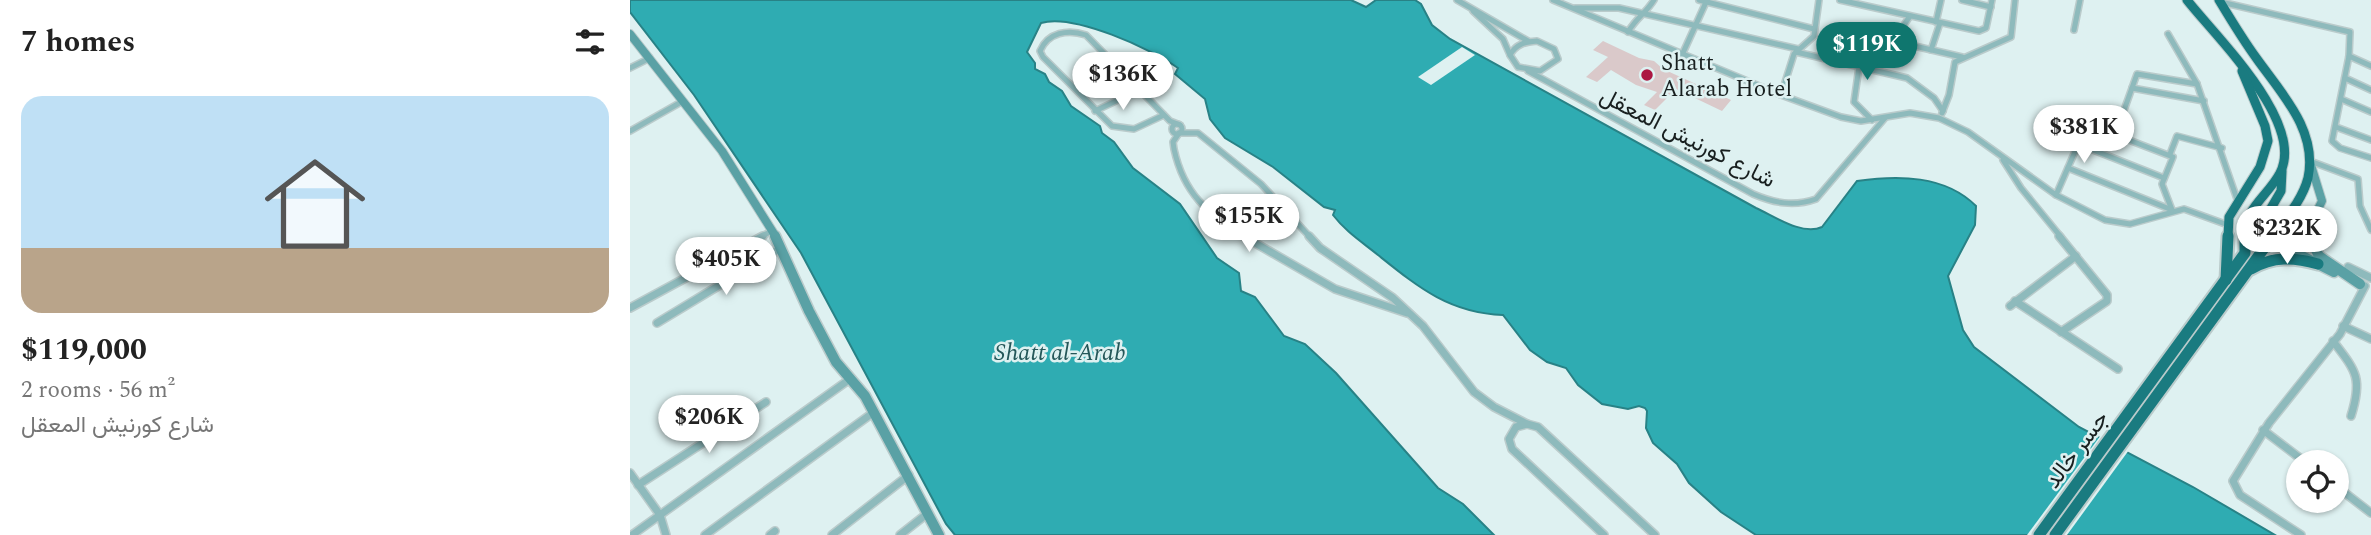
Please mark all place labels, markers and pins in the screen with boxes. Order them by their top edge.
pin: $119K [1818,22,1916,82]
place label: Shatt Alarab Hotel [1661,46,1792,107]
pin: $136K [1074,52,1172,112]
marker: Shatt Alarab Hotel [1639,67,1655,83]
pin: $381K [2035,106,2133,165]
pin: $155K [1200,194,1298,254]
pin: $232K [2238,206,2336,266]
pin: $405K [677,238,775,297]
pin: $206K [660,396,758,455]

